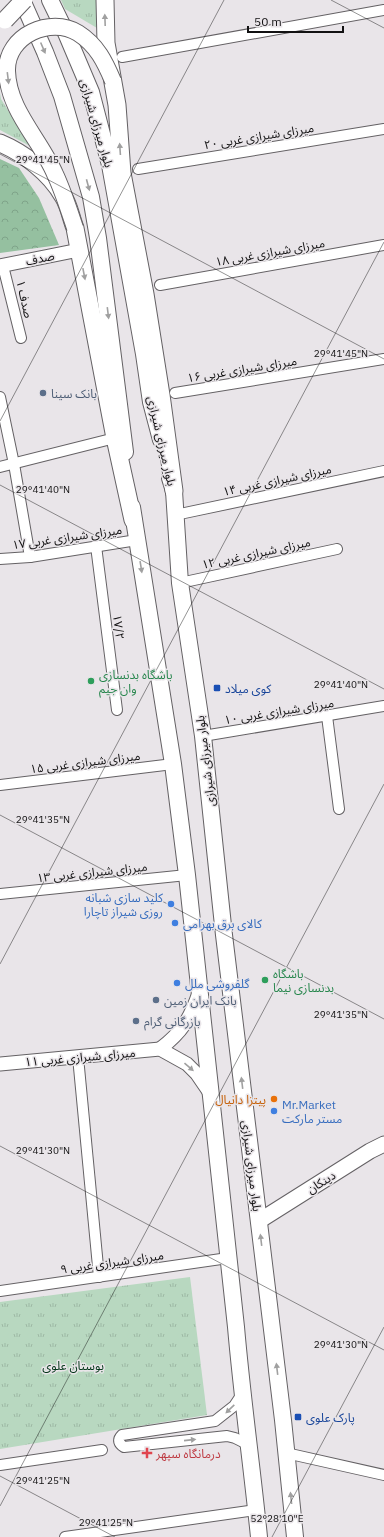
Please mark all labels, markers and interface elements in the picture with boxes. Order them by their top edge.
scale bar [248,8,343,34]
one-way arrow [102,14,109,26]
text: 50 m [254,14,282,29]
one-way arrow [41,43,47,55]
one-way arrow [5,72,11,84]
street label: بلوار میرزای شیرازی [77,77,117,169]
street label: ۲۰ میرزای شیرازی غربی [203,120,315,152]
one-way arrow [117,143,124,155]
text: 29°41'45"N [16,153,70,166]
one-way arrow [85,179,91,191]
street label: ۱۸ میرزای شیرازی غربی [214,235,326,269]
street label: صدف [24,248,56,268]
one-way arrow [81,268,87,280]
street label: ۱ صدف [13,278,37,320]
one-way arrow [105,307,111,320]
text: 29°41'45"N [314,347,368,360]
street label: ۱۶ میرزای شیرازی غربی [186,353,298,385]
place label: بانک سینا [51,386,97,401]
marker: بانک سینا [38,388,48,398]
street label: بلوار میرزای شیرازی [144,395,180,487]
street label: ۱۴ میرزای شیرازی غربی [221,461,333,499]
text: 29°41'40"N [16,483,70,496]
street label: ۱۷ میرزای شیرازی غربی [11,522,123,552]
street label: ۱۲ میرزای شیرازی غربی [200,534,312,572]
one-way arrow [139,561,145,573]
street label: ۱۷/۲ [110,614,128,640]
place label: باشگاه بدنسازی وان جیم [99,667,172,698]
marker: باشگاه بدنسازی وان جیم [86,676,96,686]
text: 29°41'40"N [314,678,368,691]
place label: کوی میلاد [225,681,272,696]
marker: کوی میلاد [212,683,222,693]
street label: ۱۰ میرزای شیرازی غربی [223,695,335,727]
street label: بلوار میرزای شیرازی [192,715,218,807]
street label: ۱۵ میرزای شیرازی غربی [29,748,141,776]
text: 29°41'35"N [16,813,70,826]
street label: ۱۳ میرزای شیرازی غربی [36,859,148,885]
place label: کلید سازی شبانه روزی شیراز تاچارا [84,890,164,920]
marker: کلید سازی شبانه روزی شیراز تاچارا [166,899,176,909]
place label: کالای برق بهرامی [183,916,263,931]
marker: کالای برق بهرامی [170,918,180,928]
place label: باشگاه بدنسازی نیما [273,966,334,995]
marker: باشگاه بدنسازی نیما [260,975,270,985]
place label: گلفروشی ملل [185,976,250,991]
marker: گلفروشی ملل [172,978,182,988]
place label: بانک ایران زمین [164,993,237,1008]
marker: بانک ایران زمین [151,995,161,1005]
text: 29°41'35"N [314,1008,368,1021]
place label: بازرگانی گرام [144,1014,200,1031]
marker: بازرگانی گرام [131,1016,141,1026]
street label: میرزای شیرازی غربی ۱۱ [24,1045,136,1069]
one-way arrow [184,1062,195,1071]
one-way arrow [239,1077,245,1089]
place label: پیتزا دانیال [215,1092,266,1108]
marker: پیتزا دانیال [269,1094,279,1104]
place label: Mr.Market مستر مارکت [282,1097,342,1126]
marker: Mr.Market مستر مارکت [269,1106,279,1116]
street label: بلوار میرزای شیرازی [239,1120,265,1212]
text: 29°41'30"N [16,1144,70,1157]
street label: دینکان [304,1167,338,1197]
one-way arrow [258,1234,264,1246]
street label: میرزای شیرازی غربی ۹ [59,1247,165,1277]
text: 29°41'30"N [314,1338,368,1351]
park label: بوستان علوی [42,1358,104,1373]
one-way arrow [274,1363,280,1375]
one-way arrow [225,1404,235,1414]
place label: پارک علوی [306,1410,355,1426]
marker: پارک علوی [293,1412,303,1422]
one-way arrow [184,1437,196,1444]
place label: درمانگاه سپهر [155,1446,221,1462]
marker: درمانگاه سپهر [141,1447,153,1459]
text: 29°41'25"N [16,1474,70,1487]
one-way arrow [287,1492,294,1504]
text: 52°28'10"E [250,1512,304,1525]
text: 29°41'25"N [79,1516,133,1529]

